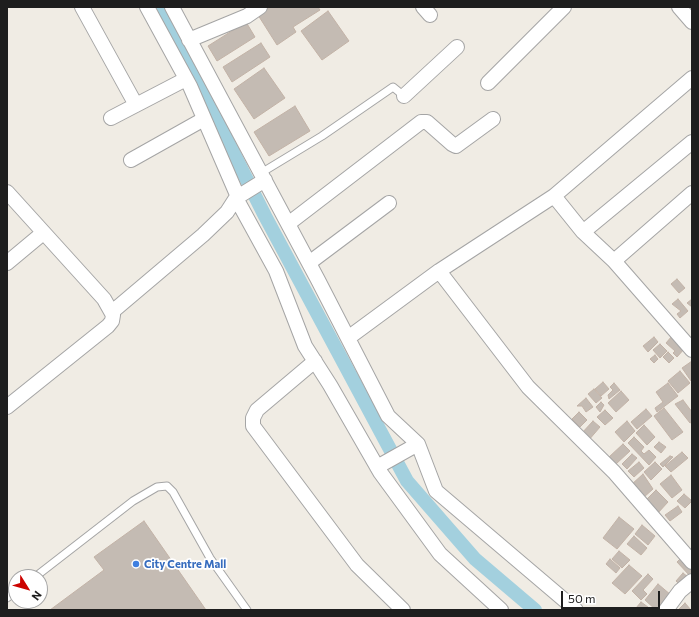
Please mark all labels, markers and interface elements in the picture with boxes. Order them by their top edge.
place label: City Centre Mall [144,557,226,571]
marker: City Centre Mall [131,559,141,569]
north arrow [8,569,48,609]
scale bar [563,583,662,609]
text: N [30,589,45,603]
text: 50 m [568,591,596,605]

